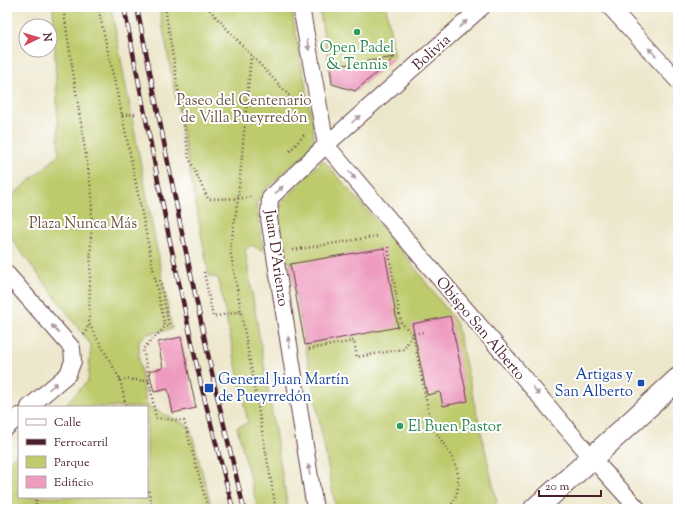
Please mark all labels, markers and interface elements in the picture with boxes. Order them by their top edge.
north arrow [18,18,58,58]
one-way arrow [458,19,468,28]
marker: Open Padel & Tennis [352,27,362,37]
street label: Bolivia [408,30,456,76]
text: N [39,31,55,43]
place label: Open Padel & Tennis [320,38,394,76]
one-way arrow [306,39,312,51]
one-way arrow [647,47,656,57]
park label: Paseo del Centenario de Villa Pueyrredón [176,91,312,129]
one-way arrow [350,115,361,124]
one-way arrow [347,170,356,180]
one-way arrow [274,185,284,194]
street label: Juan D’Arienzo [258,207,293,308]
park label: Plaza Nunca Más [29,214,137,235]
street label: Obispo San Alberto [430,273,529,385]
one-way arrow [50,324,59,334]
one-way arrow [286,336,292,348]
place label: Artigas y San Alberto [554,365,634,403]
place label: General Juan Martín de Pueyrredón [218,370,349,408]
marker: Artigas y San Alberto [636,378,646,388]
one-way arrow [48,381,59,390]
marker: General Juan Martín de Pueyrredón [203,382,215,394]
one-way arrow [531,386,540,397]
legend [18,406,148,498]
text: Calle [54,414,82,432]
place label: El Buen Pastor [408,417,502,438]
marker: El Buen Pastor [395,421,405,431]
text: Ferrocarril [54,434,109,452]
text: Parque [54,454,90,472]
one-way arrow [306,464,312,477]
scale bar [539,472,601,498]
text: Edificio [54,474,94,492]
text: 20 m [545,478,570,496]

